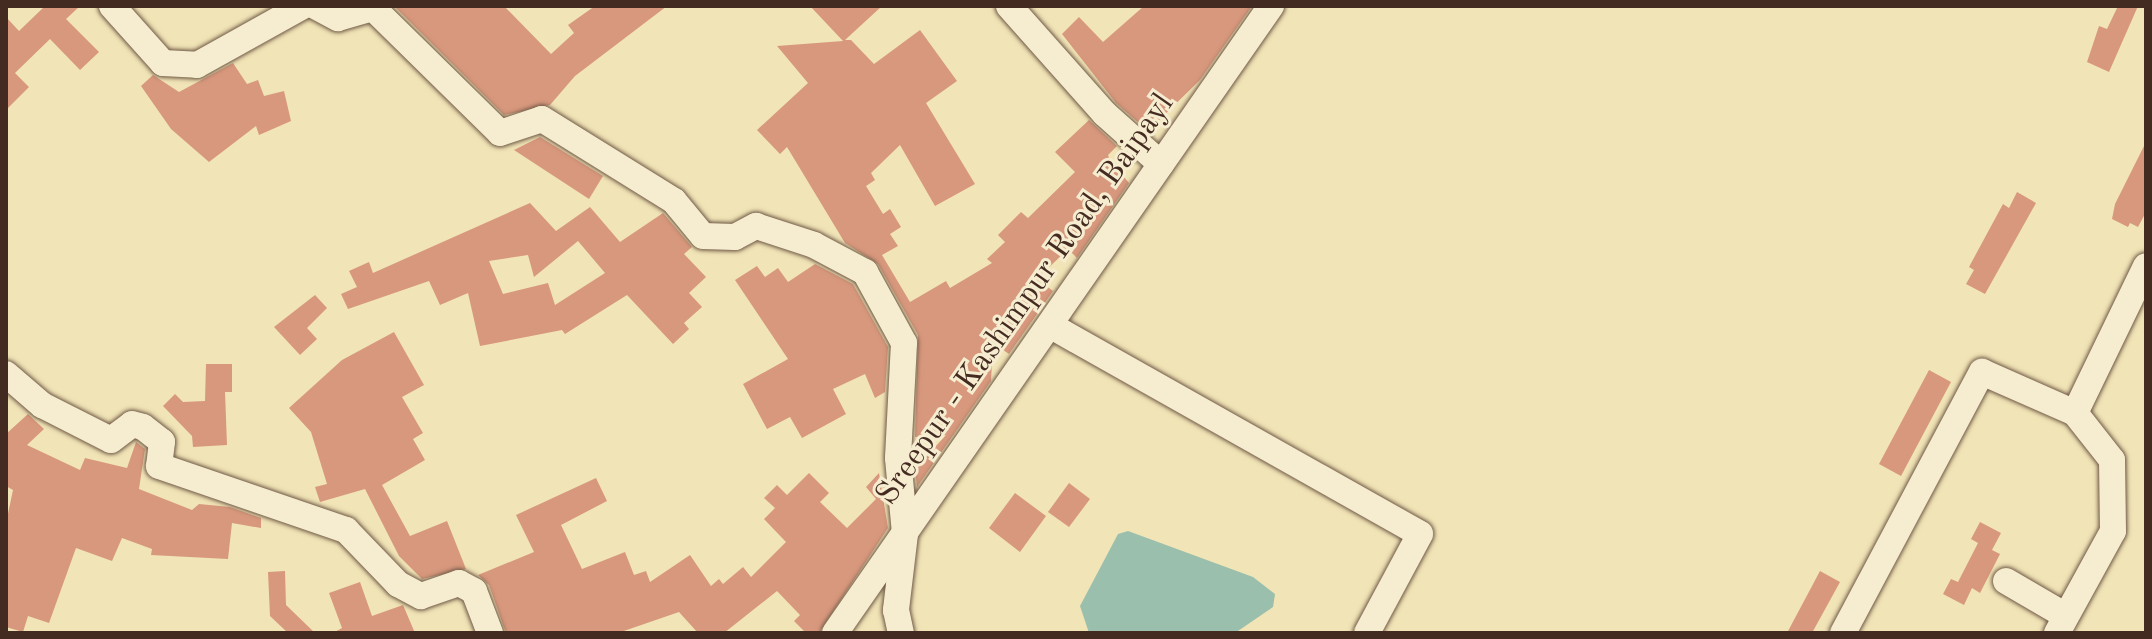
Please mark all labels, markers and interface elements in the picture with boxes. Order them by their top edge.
street label: Sreepur - Kashimpur Road, Baipayl [869,87,1183,513]

